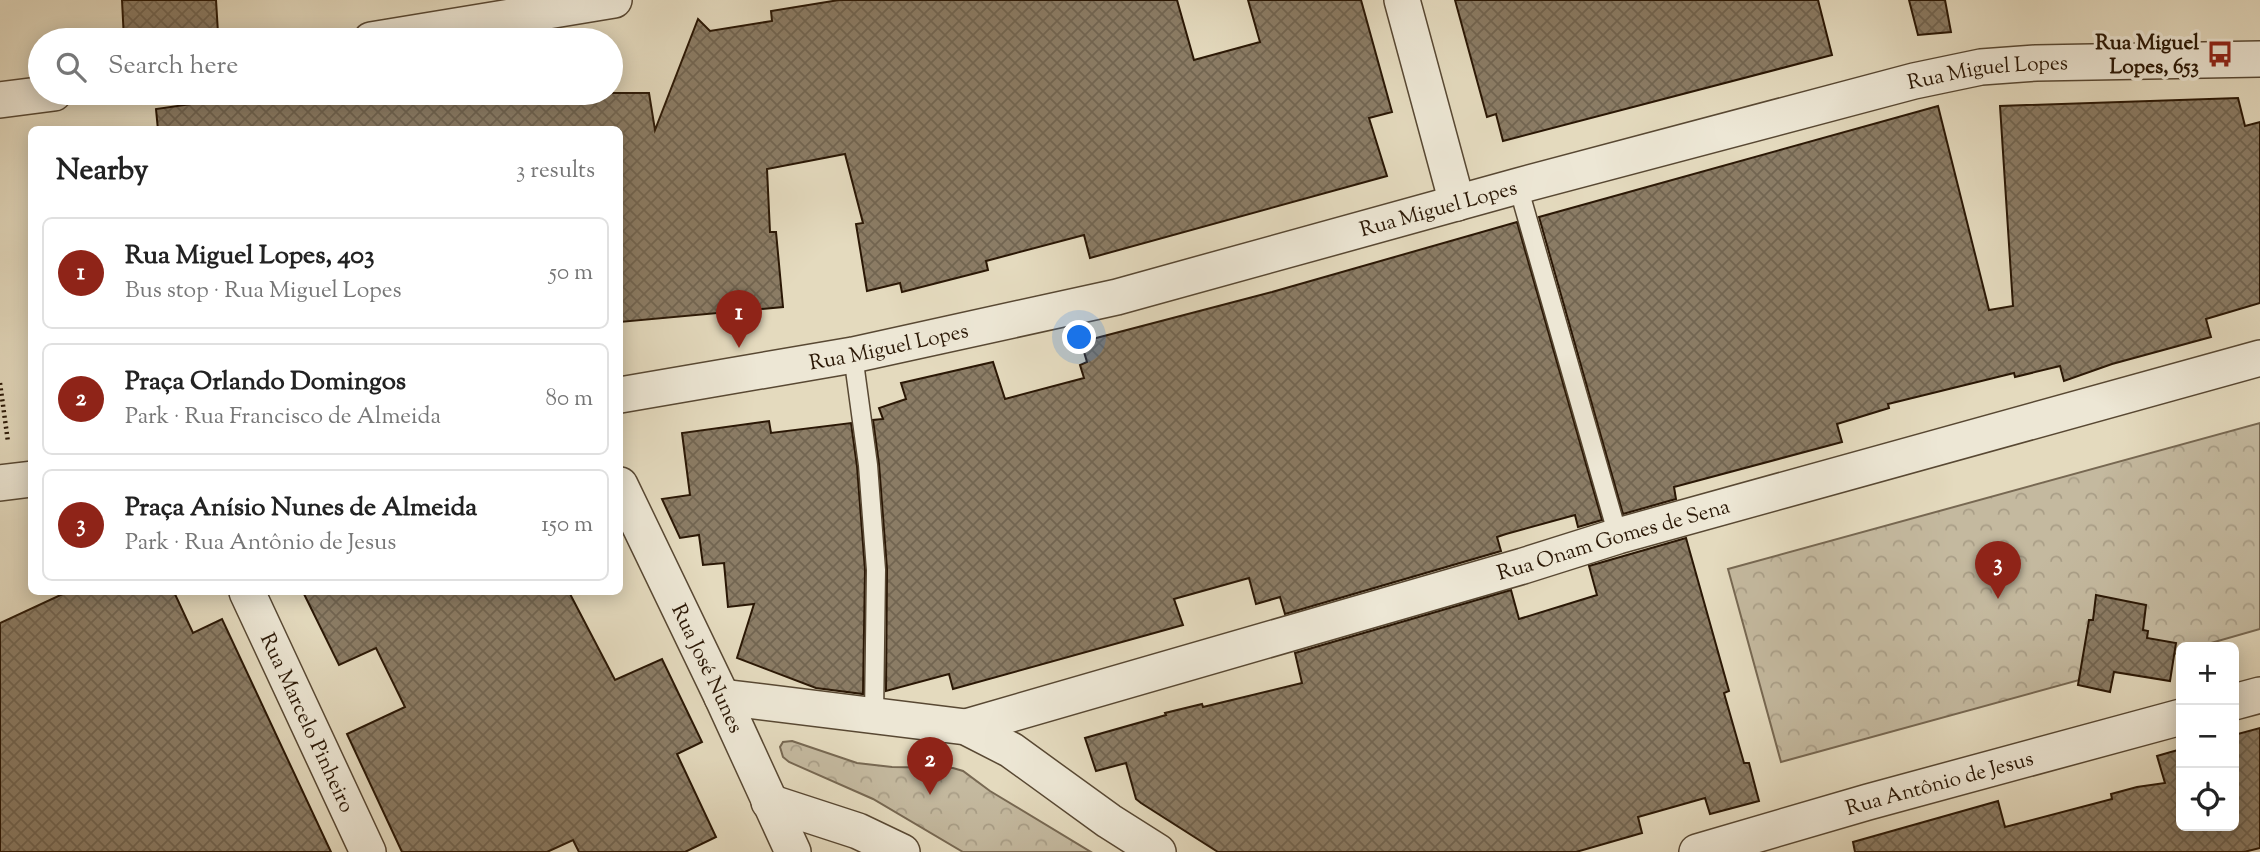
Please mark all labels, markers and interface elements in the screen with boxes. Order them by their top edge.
search box [28,28,623,105]
place label: Rua Miguel Lopes, 653 [2095,29,2199,83]
bus stop icon: Rua Miguel Lopes, 653 [2205,39,2235,69]
icon: search [52,48,90,86]
text: Search here [108,48,238,85]
street label: Rua Miguel Lopes [1905,49,2068,99]
text: Nearby [56,150,148,193]
text: 3 results [516,155,595,188]
street label: Rua Miguel Lopes [1357,174,1521,246]
text: Rua Miguel Lopes, 403 [125,238,375,275]
text: 1 [77,257,85,290]
text: 50 m [549,257,593,290]
text: Bus stop · Rua Miguel Lopes [125,275,402,308]
pin: 1 [716,290,762,348]
street label: Rua Miguel Lopes [807,317,972,379]
your location [1062,320,1096,354]
text: Praça Orlando Domingos [125,364,406,401]
text: 2 [76,383,86,416]
text: 80 m [545,383,593,416]
text: Park · Rua Francisco de Almeida [125,401,441,434]
text: Praça Anísio Nunes de Almeida [125,490,477,527]
street label: Rua Onam Gomes de Sena [1494,493,1734,590]
text: 3 [76,509,86,542]
text: 150 m [541,509,593,542]
text: Park · Rua Antônio de Jesus [125,527,396,560]
pin: 3 [1975,541,2021,599]
street label: Rua José Nunes [662,599,750,738]
street label: Rua Marcelo Pinheiro [251,629,361,818]
map controls [2176,642,2239,831]
button: + [2176,642,2239,705]
button: − [2176,705,2239,768]
pin: 2 [907,737,953,795]
street label: Rua Antônio de Jesus [1842,745,2037,825]
button: locate [2176,768,2239,831]

